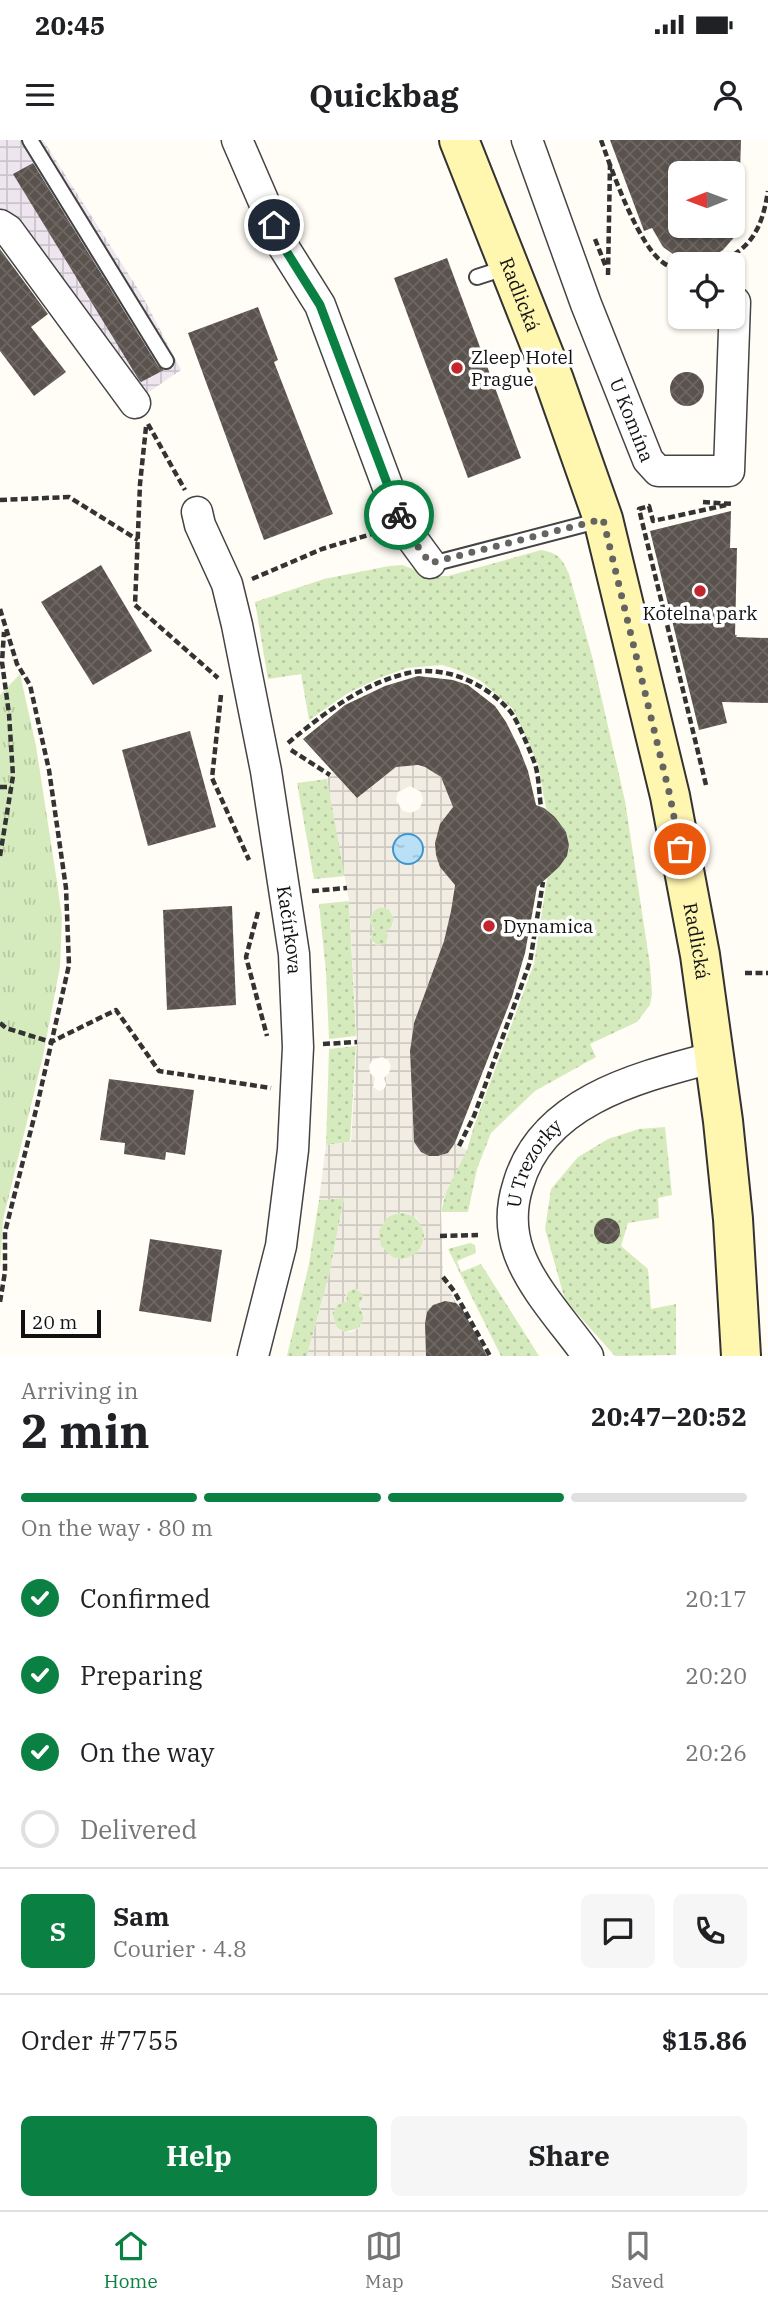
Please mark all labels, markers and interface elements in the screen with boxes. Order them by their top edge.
text: 20:45 [35,8,105,42]
text: Quickbag [309,74,459,116]
icon: menu [21,76,59,114]
icon: person [709,76,747,114]
north arrow [668,161,746,238]
map controls [668,161,745,329]
pin [244,195,304,255]
icon: home [255,206,293,244]
button: locate [668,252,745,329]
street label: Radlická [495,254,546,335]
place label: Zleep Hotel Prague [471,345,574,391]
marker: Zleep Hotel Prague [449,360,465,376]
street label: U Komína [605,374,660,466]
courier [364,480,434,550]
icon: bike [380,496,418,534]
marker: Kotelna park [692,583,708,599]
place label: Kotelna park [643,601,757,625]
pin [650,819,710,879]
icon: bag [661,830,699,868]
street label: Kačírkova [272,884,307,975]
street label: Radlická [678,901,715,981]
place label: Dynamica [503,914,593,938]
marker: Dynamica [481,918,497,934]
street label: U Trezorky [501,1113,567,1209]
scale bar [21,1307,102,1339]
text: 20 m [32,1310,77,1334]
text: Arriving in [21,1375,138,1405]
text: 20:47–20:52 [591,1399,747,1433]
text: 2 min [21,1401,150,1461]
text: On the way · 80 m [21,1512,213,1542]
icon: check [21,1579,59,1617]
text: Confirmed [80,1581,211,1615]
text: 20:17 [685,1583,747,1613]
icon: check [21,1656,59,1694]
text: Preparing [80,1658,202,1692]
text: 20:20 [685,1660,747,1690]
icon: check [21,1733,59,1771]
text: On the way [80,1735,214,1769]
text: 20:26 [685,1737,747,1767]
text: Delivered [80,1812,197,1846]
button: chat [581,1894,655,1968]
button: phone [673,1894,747,1968]
text: Sam [113,1899,169,1933]
text: S [50,1914,66,1948]
text: Courier · 4.8 [113,1933,247,1963]
text: Order #7755 [21,2023,179,2057]
text: $15.86 [662,2023,747,2057]
button: Help [21,2116,377,2196]
button: Share [391,2116,747,2196]
tab: Home [104,2227,158,2293]
tab: Map [365,2227,404,2293]
tab: Saved [611,2227,664,2293]

